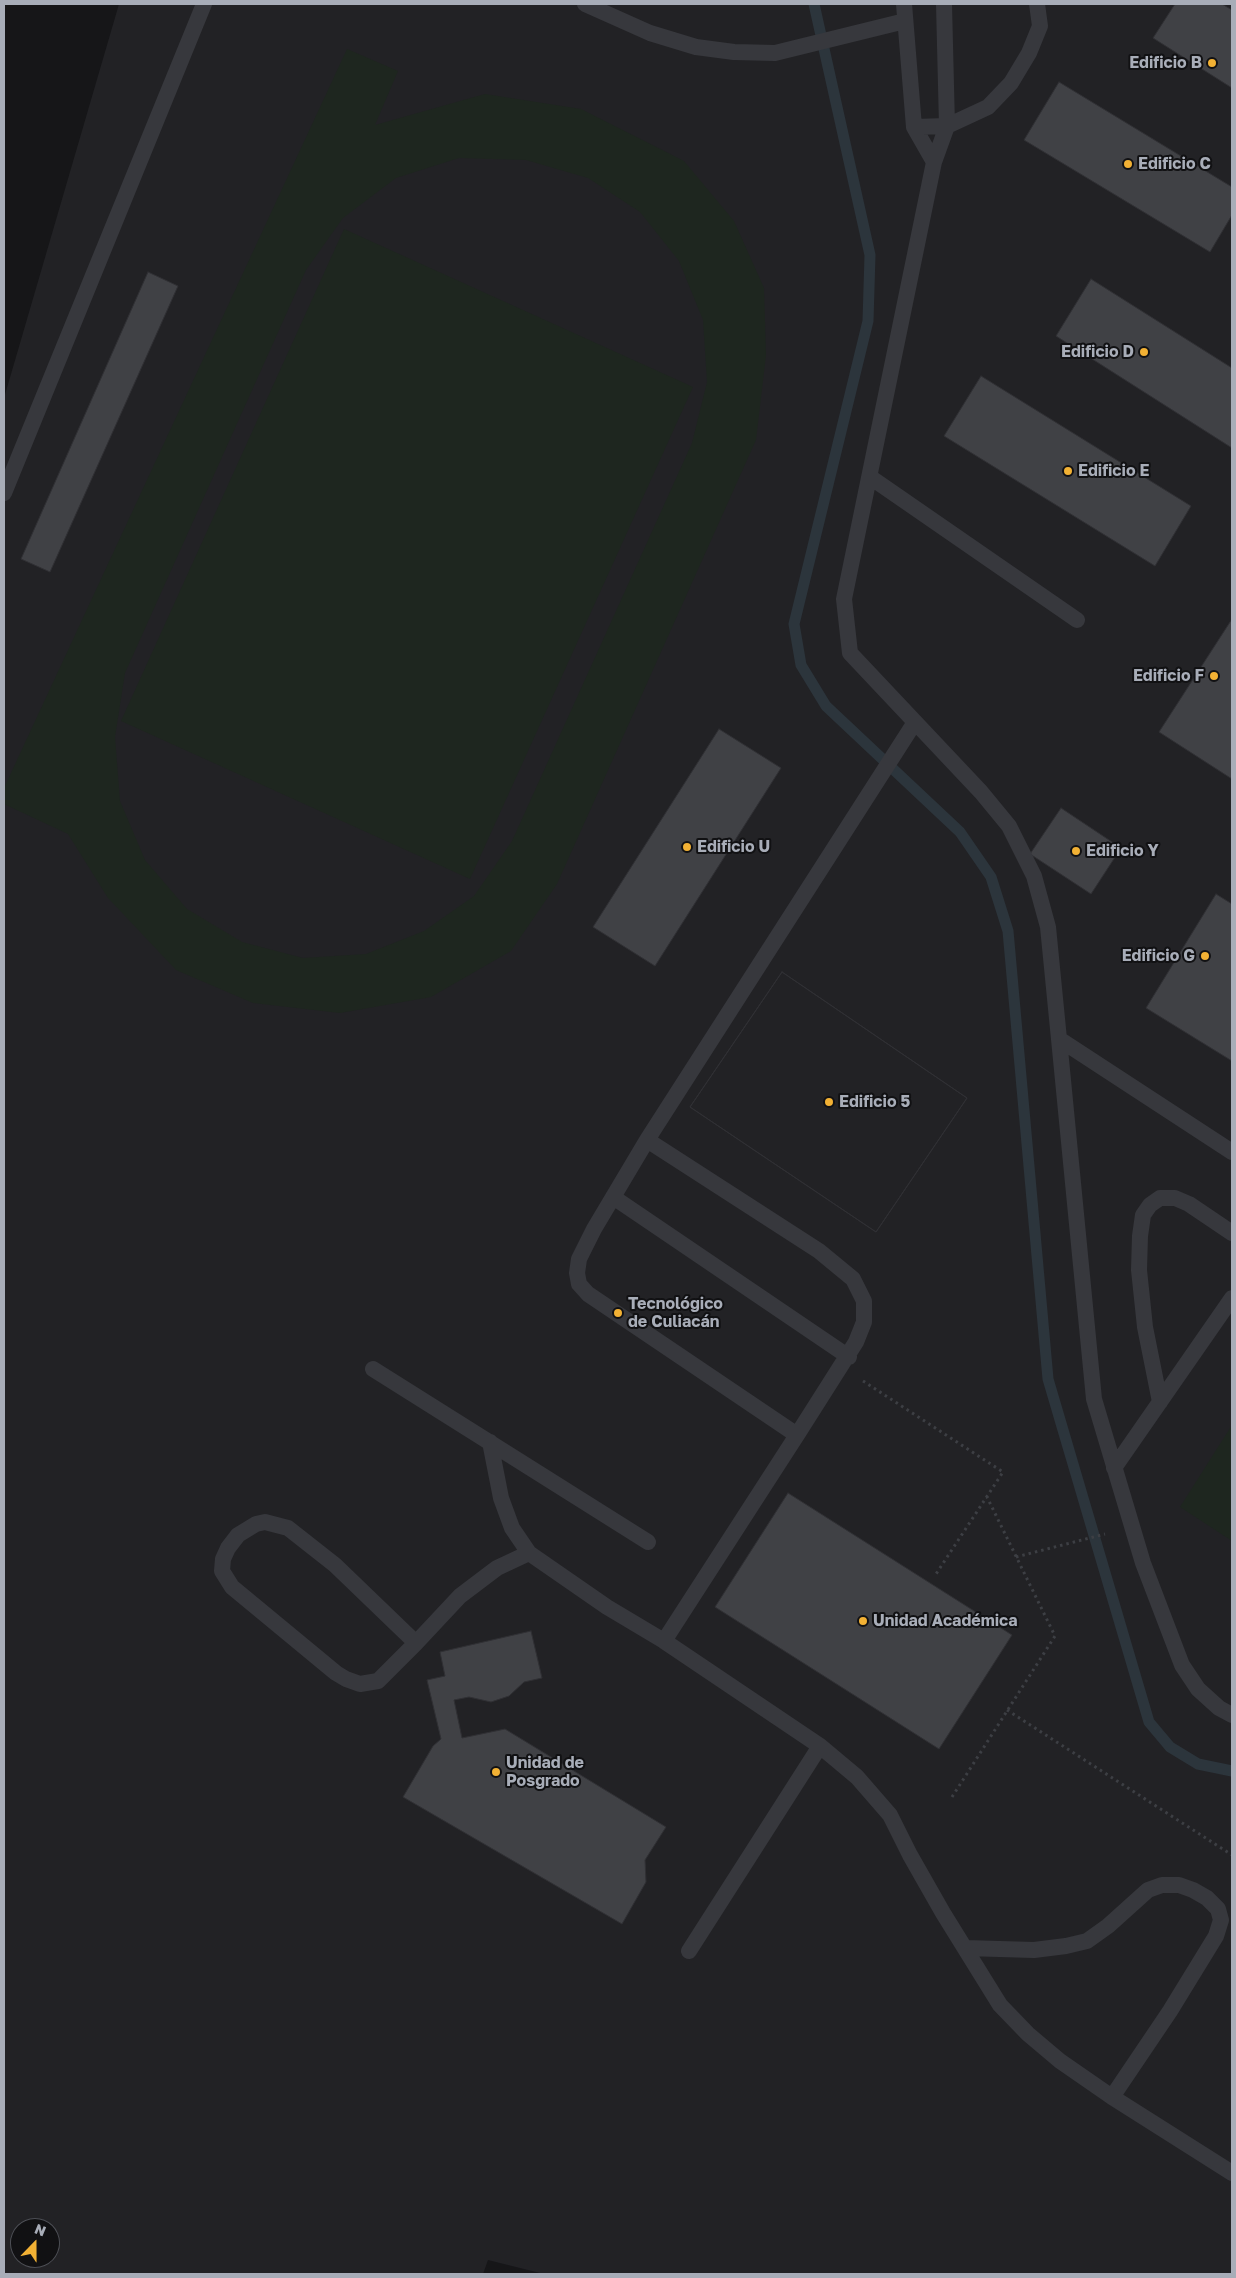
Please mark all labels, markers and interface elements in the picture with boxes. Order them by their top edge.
place label: Edificio B [1129,53,1202,73]
marker: Edificio B [1206,57,1218,69]
place label: Edificio C [1138,154,1211,174]
marker: Edificio C [1122,158,1134,170]
place label: Edificio D [1061,342,1134,362]
marker: Edificio D [1138,346,1150,358]
place label: Edificio E [1078,461,1150,481]
marker: Edificio E [1062,465,1074,477]
place label: Edificio F [1133,666,1204,686]
marker: Edificio F [1208,670,1220,682]
place label: Edificio U [697,837,770,857]
marker: Edificio U [681,841,693,853]
place label: Edificio Y [1086,841,1159,861]
marker: Edificio Y [1070,845,1082,857]
place label: Edificio G [1122,946,1195,966]
marker: Edificio G [1199,950,1211,962]
place label: Edificio 5 [839,1092,910,1112]
marker: Edificio 5 [823,1096,835,1108]
place label: Tecnológico de Culiacán [628,1294,723,1332]
marker: Tecnológico de Culiacán [612,1307,624,1319]
place label: Unidad Académica [873,1611,1018,1631]
marker: Unidad Académica [857,1615,869,1627]
place label: Unidad de Posgrado [506,1753,584,1791]
marker: Unidad de Posgrado [490,1766,502,1778]
north arrow [10,2218,60,2268]
text: N [32,2220,49,2239]

